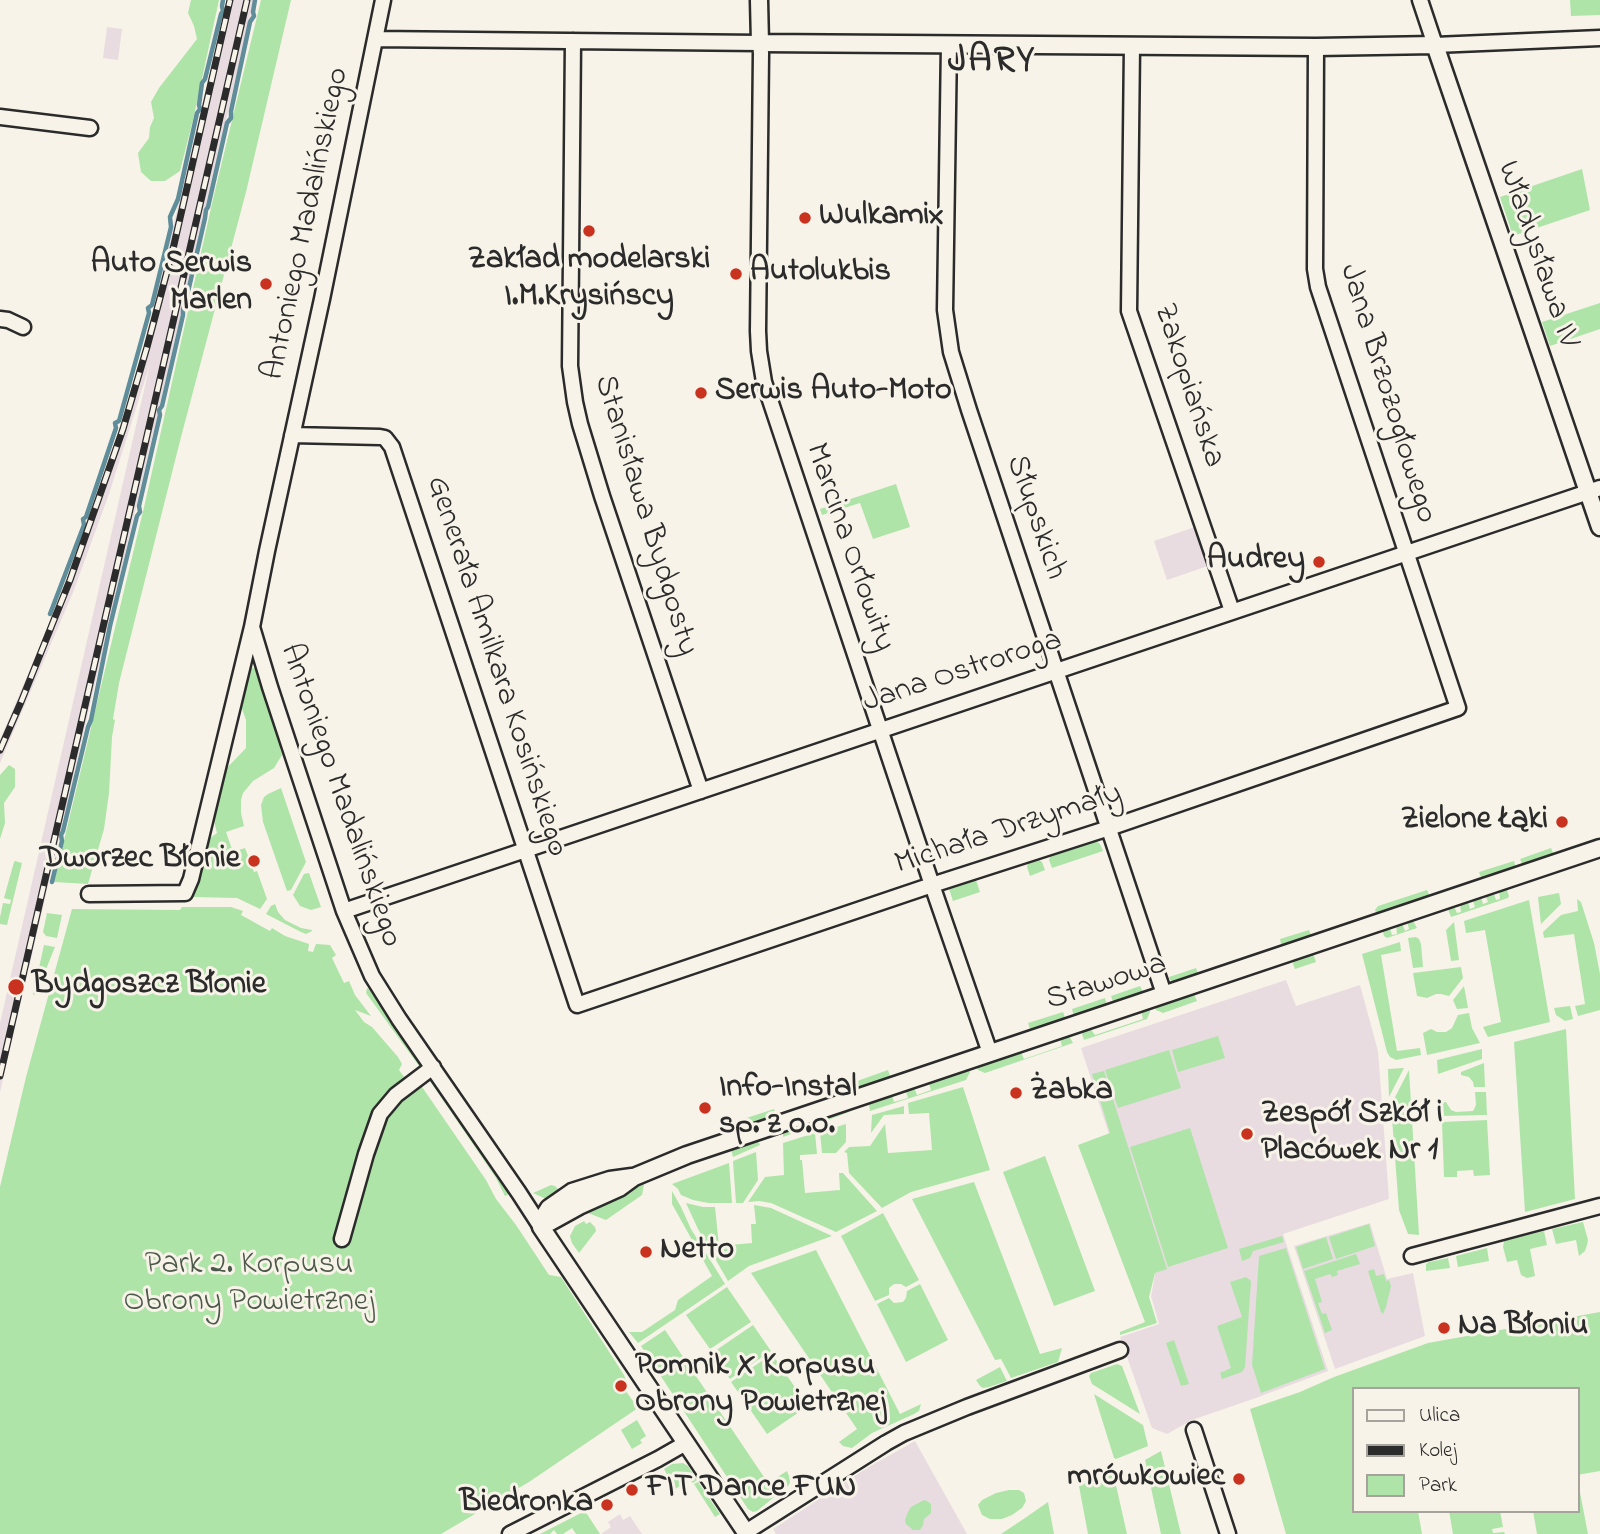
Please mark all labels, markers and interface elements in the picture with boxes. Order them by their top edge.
district label: JARY [948,41,1036,87]
street label: Antoniego Madalińskiego [256,64,360,384]
street label: Władysława IV [1486,157,1586,353]
place label: Wulkamix [819,199,944,237]
marker: Wulkamix [797,210,813,226]
marker: Zakład modelarski I.M.Krysińscy [581,223,597,239]
place label: Zakład modelarski I.M.Krysińscy [468,243,710,318]
place label: Auto Serwis Marlen [91,247,252,322]
place label: Autolukbis [750,255,891,293]
street label: Jana Brzozogłowego [1328,260,1444,528]
marker: Autolukbis [728,266,744,282]
marker: Auto Serwis Marlen [258,276,274,292]
street label: Zakopiańska [1142,299,1232,473]
street label: Stanisława Bydgosty [583,371,705,661]
place label: Serwis Auto-Moto [715,374,952,412]
marker: Serwis Auto-Moto [693,385,709,401]
street label: Marcina Orłowity [794,439,902,657]
street label: Słupskich [995,451,1073,585]
street label: Generała Amilkara Kosińskiego [415,472,575,862]
place label: Audrey [1207,543,1305,581]
marker: Audrey [1311,554,1327,570]
street label: Jana Ostroroga [859,623,1067,723]
street label: Antoniego Madalińskiego [269,639,409,953]
street label: Michała Drzymały [891,776,1127,886]
place label: Zielone Łąki [1401,803,1548,841]
marker: Zielone Łąki [1554,814,1570,830]
place label: Dworzec Błonie [40,842,240,880]
marker: Dworzec Błonie [246,853,262,869]
street label: Stawowa [1042,947,1172,1021]
place label: Bydgoszcz Błonie [32,968,266,1006]
marker: Bydgoszcz Błonie [6,977,26,997]
place label: Info-Instal sp. z o.o. [719,1071,857,1146]
place label: Żabka [1030,1074,1113,1112]
marker: Żabka [1008,1085,1024,1101]
place label: Zespół Szkół i Placówek Nr 1 [1261,1097,1443,1172]
marker: Info-Instal sp. z o.o. [697,1100,713,1116]
marker: Zespół Szkół i Placówek Nr 1 [1239,1126,1255,1142]
place label: Netto [660,1233,734,1271]
marker: Netto [638,1244,654,1260]
park label: Park 2. Korpusu Obrony Powietrznej [124,1248,374,1323]
place label: Na Błoniu [1458,1309,1588,1347]
marker: Na Błoniu [1436,1320,1452,1336]
place label: Pomnik X Korpusu Obrony Powietrznej [635,1349,886,1424]
marker: Pomnik X Korpusu Obrony Powietrznej [613,1378,629,1394]
legend [1352,1387,1579,1513]
text: Ulica [1419,1401,1460,1431]
text: Kolej [1419,1436,1457,1466]
place label: mrówkowiec [1067,1460,1225,1498]
place label: FIT Dance FUN [646,1471,856,1509]
marker: mrówkowiec [1231,1471,1247,1487]
text: Park [1419,1471,1457,1501]
marker: FIT Dance FUN [624,1482,640,1498]
place label: Biedronka [460,1486,593,1524]
marker: Biedronka [599,1497,615,1513]

